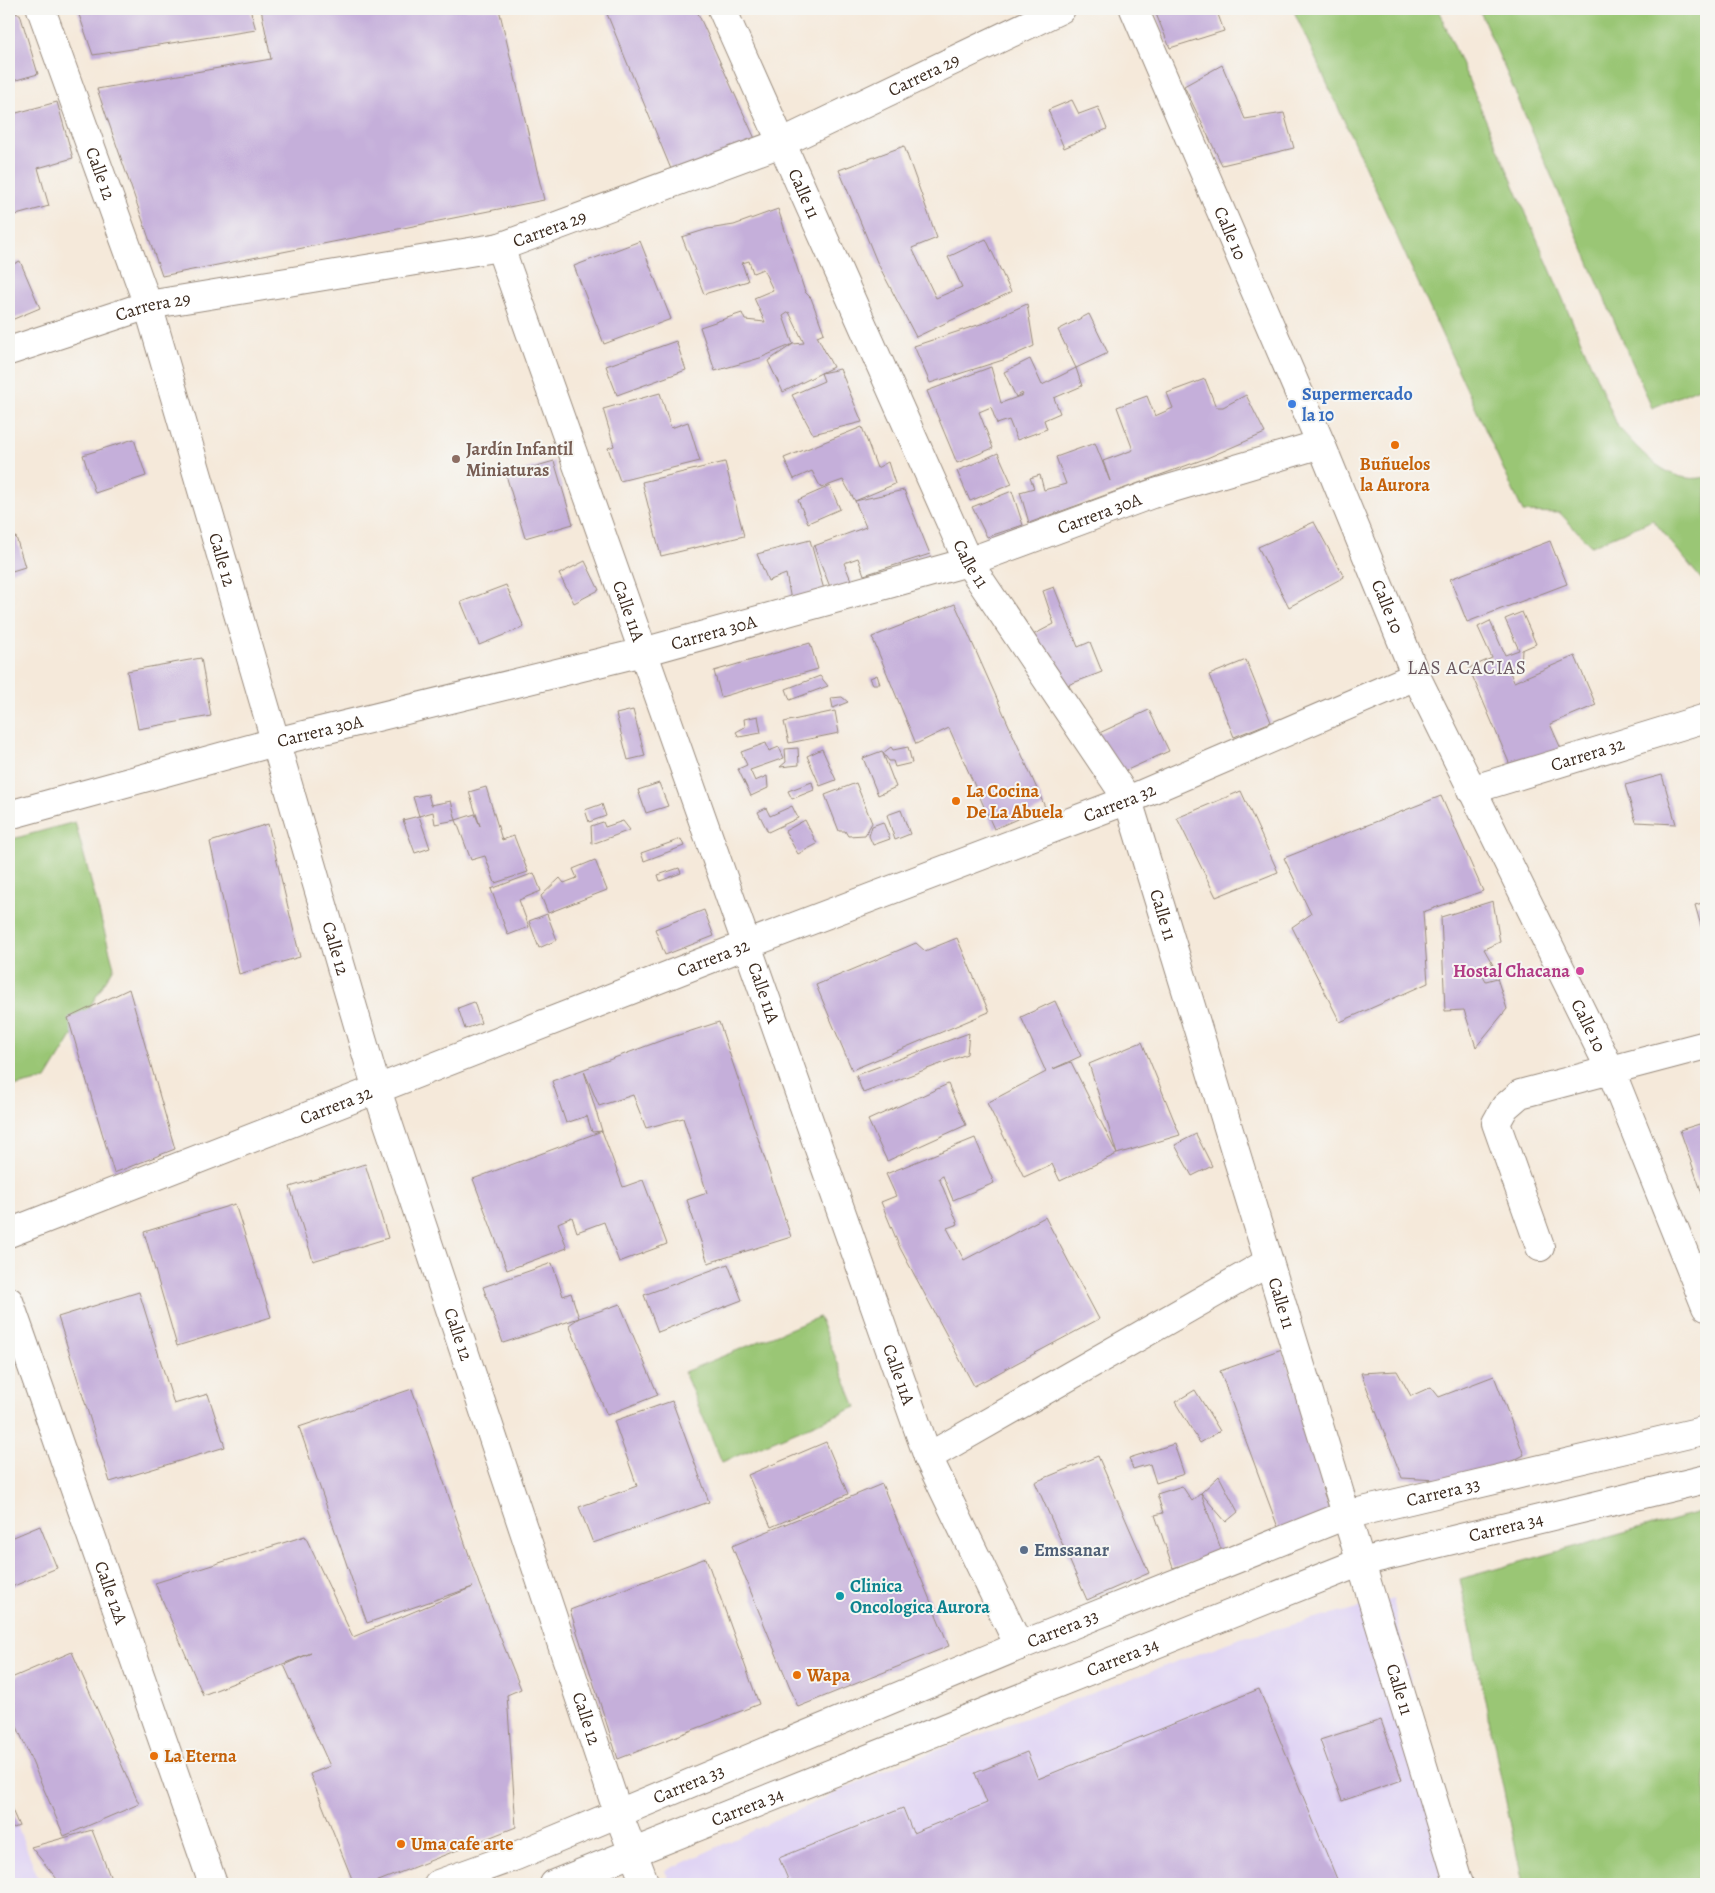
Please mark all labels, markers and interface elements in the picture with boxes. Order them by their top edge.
street label: Carrera 29 [884,47,964,102]
street label: Calle 12 [80,144,121,204]
street label: Calle 11 [782,165,826,222]
street label: Calle 10 [1208,203,1252,264]
street label: Carrera 29 [509,204,590,253]
street label: Carrera 29 [112,286,192,327]
place label: Supermercado la 10 [1302,382,1413,427]
marker: Supermercado la 10 [1286,398,1298,410]
place label: Jardín Infantil Miniaturas [466,437,573,482]
marker: Buñuelos la Aurora [1389,439,1401,451]
place label: Buñuelos la Aurora [1360,452,1430,497]
marker: Jardín Infantil Miniaturas [450,453,462,465]
street label: Carrera 30A [1054,487,1145,540]
street label: Calle 12 [203,530,242,590]
street label: Calle 11 [947,536,994,593]
street label: Calle 10 [1366,576,1409,637]
street label: Calle 11A [607,577,651,645]
street label: Carrera 30A [668,609,760,656]
district label: LAS ACACIAS [1407,655,1527,681]
street label: Carrera 30A [274,709,366,753]
street label: Carrera 32 [1548,732,1628,777]
street label: Carrera 32 [1080,777,1160,828]
place label: La Cocina De La Abuela [966,779,1063,824]
marker: La Cocina De La Abuela [950,795,962,807]
street label: Calle 11 [1144,886,1182,943]
street label: Calle 12 [317,919,355,979]
street label: Carrera 32 [673,933,753,983]
street label: Calle 11A [742,959,786,1027]
place label: Hostal Chacana [1453,959,1570,983]
marker: Hostal Chacana [1574,965,1586,977]
street label: Calle 10 [1565,995,1612,1056]
street label: Carrera 32 [296,1080,376,1130]
street label: Calle 11 [1262,1274,1301,1332]
street label: Calle 12 [438,1305,479,1365]
street label: Calle 11A [877,1341,921,1409]
street label: Carrera 33 [1404,1472,1482,1512]
street label: Carrera 34 [1466,1507,1546,1548]
place label: Emssanar [1034,1538,1110,1562]
marker: Emssanar [1018,1544,1030,1556]
street label: Calle 12A [89,1558,133,1628]
place label: Clinica Oncologica Aurora [850,1574,990,1619]
marker: Clinica Oncologica Aurora [834,1590,846,1602]
street label: Carrera 33 [1023,1603,1102,1654]
street label: Carrera 34 [1083,1632,1162,1682]
street label: Calle 11 [1380,1661,1419,1718]
place label: Wapa [806,1663,850,1687]
marker: Wapa [791,1669,803,1681]
street label: Calle 12 [566,1689,607,1749]
place label: La Eterna [164,1744,237,1768]
marker: La Eterna [148,1750,160,1762]
street label: Carrera 33 [649,1758,728,1809]
street label: Carrera 34 [708,1782,787,1832]
place label: Uma cafe arte [411,1832,514,1856]
marker: Uma cafe arte [395,1838,407,1850]

